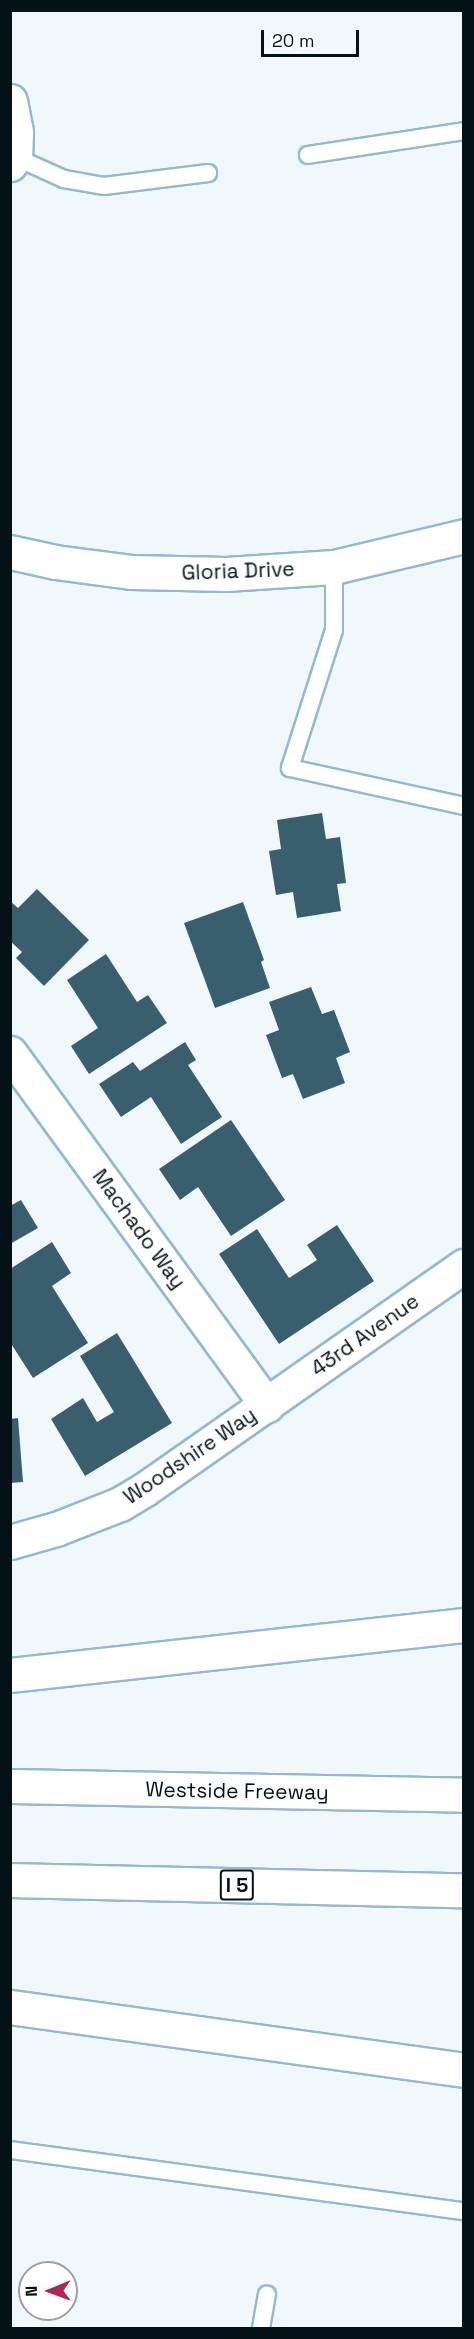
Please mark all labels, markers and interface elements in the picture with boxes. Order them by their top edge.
scale bar [264,18,362,56]
text: 20 m [272,29,315,52]
street label: Gloria Drive [181,556,295,586]
street label: Machado Way [87,1164,191,1294]
street label: 43rd Avenue [306,1288,424,1382]
street label: Woodshire Way [119,1402,261,1510]
street label: Westside Freeway [145,1777,329,1805]
road number: I 5 [219,1868,255,1902]
north arrow [18,2261,78,2321]
text: N [21,2286,42,2297]

